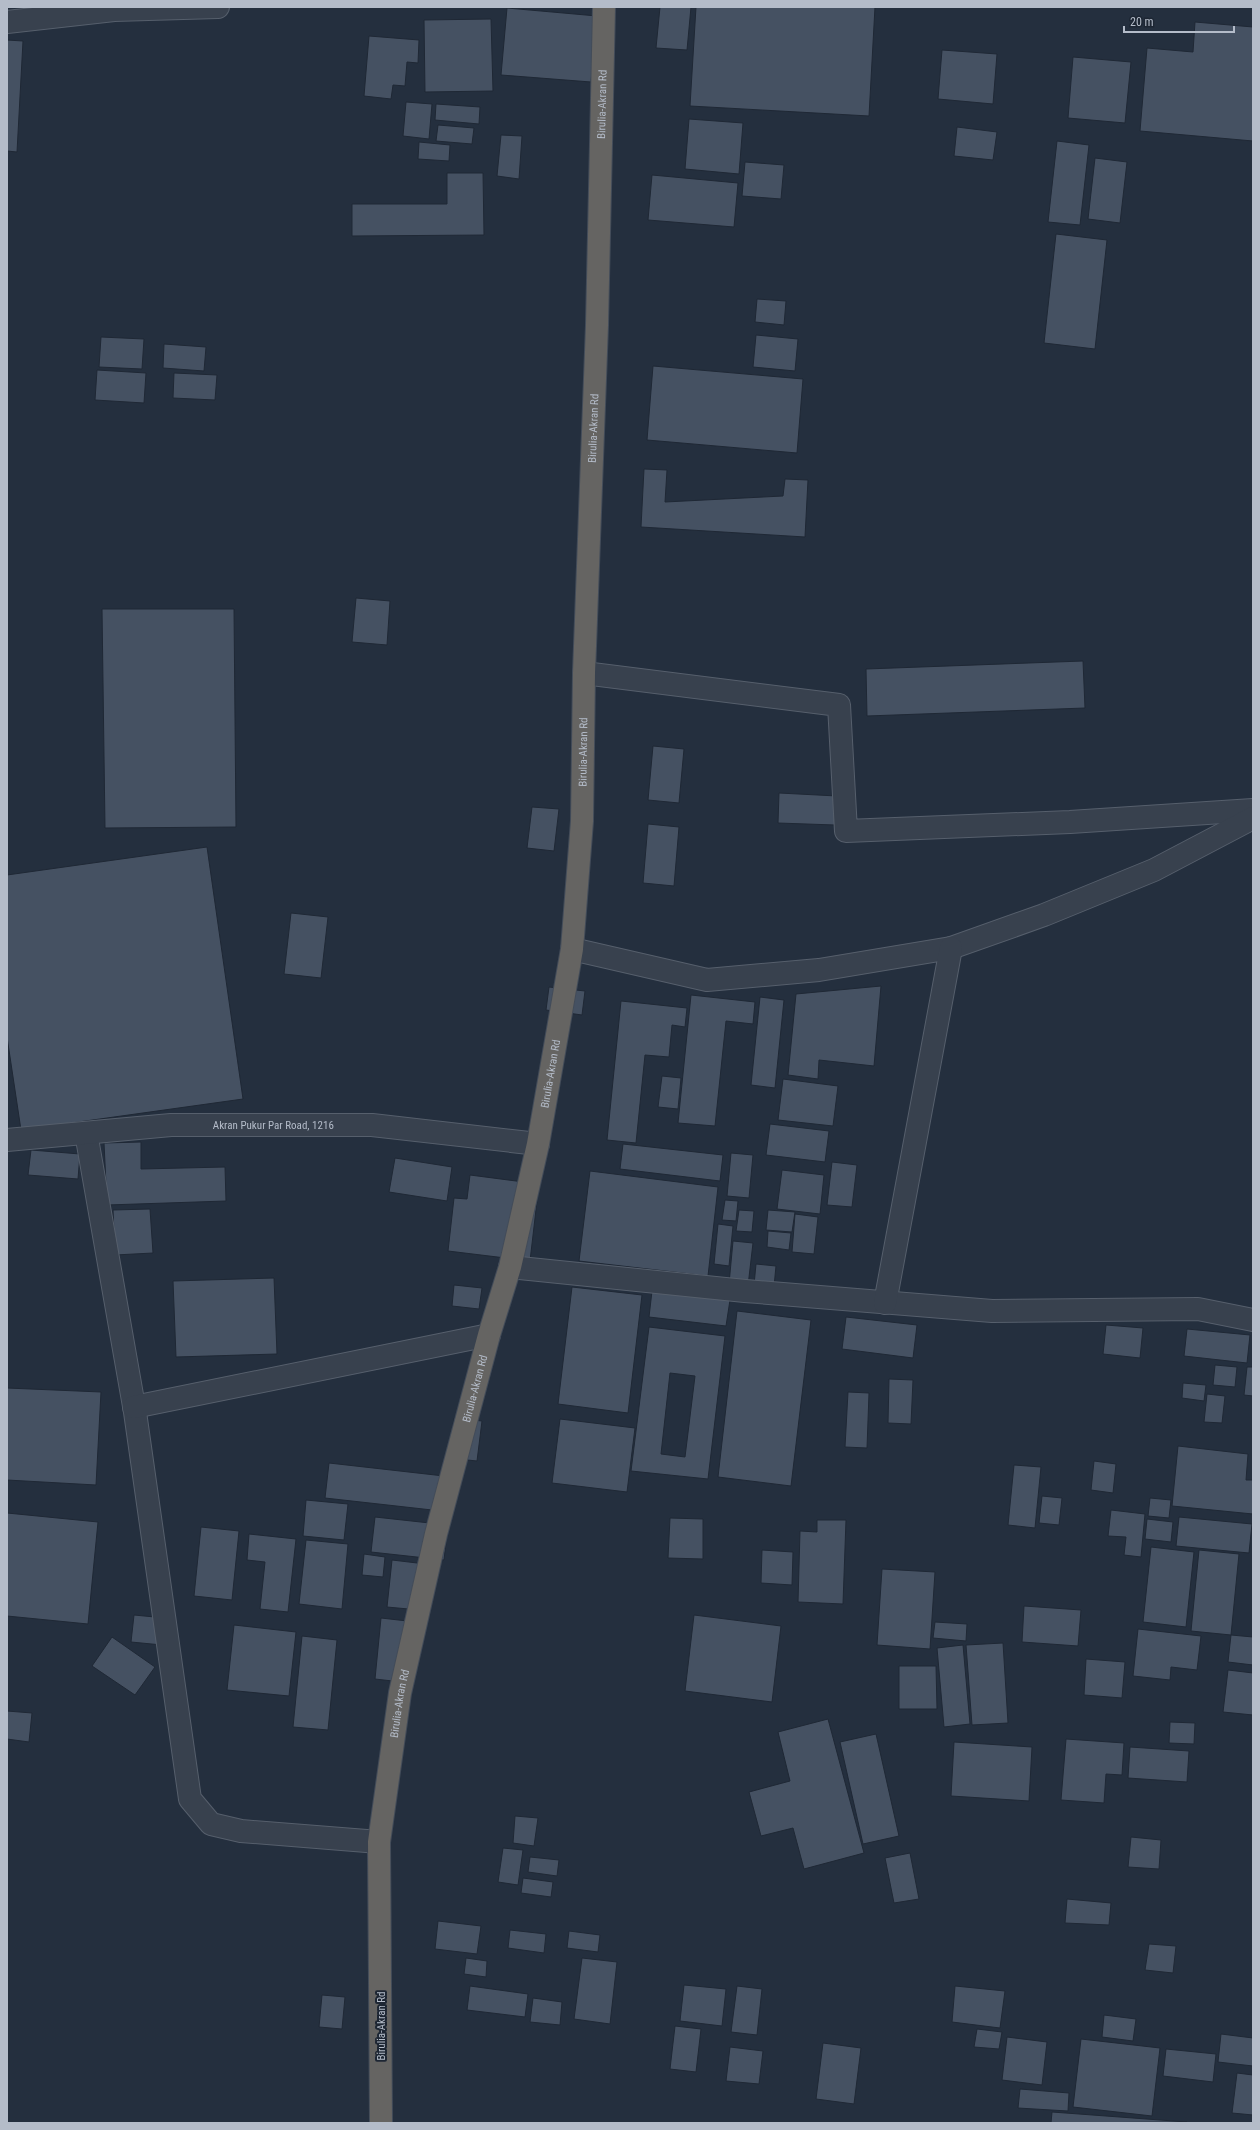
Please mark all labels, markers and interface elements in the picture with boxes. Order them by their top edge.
scale bar [1124,8,1234,34]
text: 20 m [1130,15,1154,29]
street label: Birulia-Akran Rd [595,70,610,139]
street label: Birulia-Akran Rd [586,393,601,463]
street label: Birulia-Akran Rd [576,717,590,787]
street label: Birulia-Akran Rd [538,1039,563,1109]
street label: Akran Pukur Par Road, 1216 [213,1119,334,1132]
street label: Birulia-Akran Rd [460,1354,490,1424]
street label: Birulia-Akran Rd [388,1668,412,1739]
street label: Birulia-Akran Rd [375,1991,388,2061]

